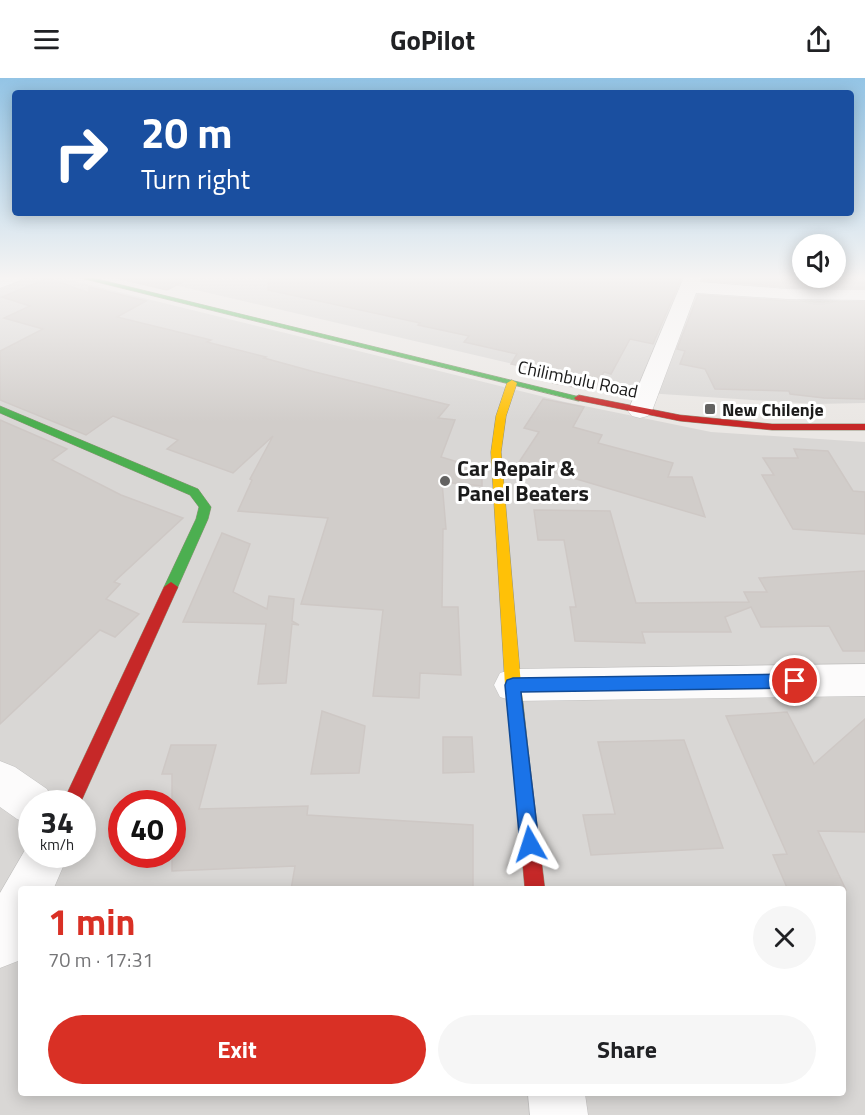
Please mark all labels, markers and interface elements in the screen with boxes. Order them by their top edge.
text: GoPilot [390,19,475,60]
icon: menu [30,23,63,56]
icon: share [802,23,835,56]
text: 20 m [141,100,233,164]
icon: right [42,114,120,192]
text: Turn right [141,158,250,199]
map controls [792,234,846,288]
button: sound [792,234,846,288]
street label: Chilimbulu Road [515,353,641,405]
place label: New Chilenje [722,396,824,423]
marker: New Chilenje [703,402,717,416]
place label: Car Repair & Panel Beaters [457,451,589,510]
marker: Car Repair & Panel Beaters [438,474,452,488]
pin [769,655,820,706]
icon: arrive [778,664,811,697]
speed limit sign: 40 [108,790,186,868]
text: 34 [40,799,74,845]
position arrow [498,812,562,876]
text: km/h [40,833,74,856]
text: 1 min [48,894,135,949]
button: close [753,906,816,969]
text: 70 m · 17:31 [48,944,154,975]
button: Exit [48,1015,426,1084]
button: Share [438,1015,816,1084]

